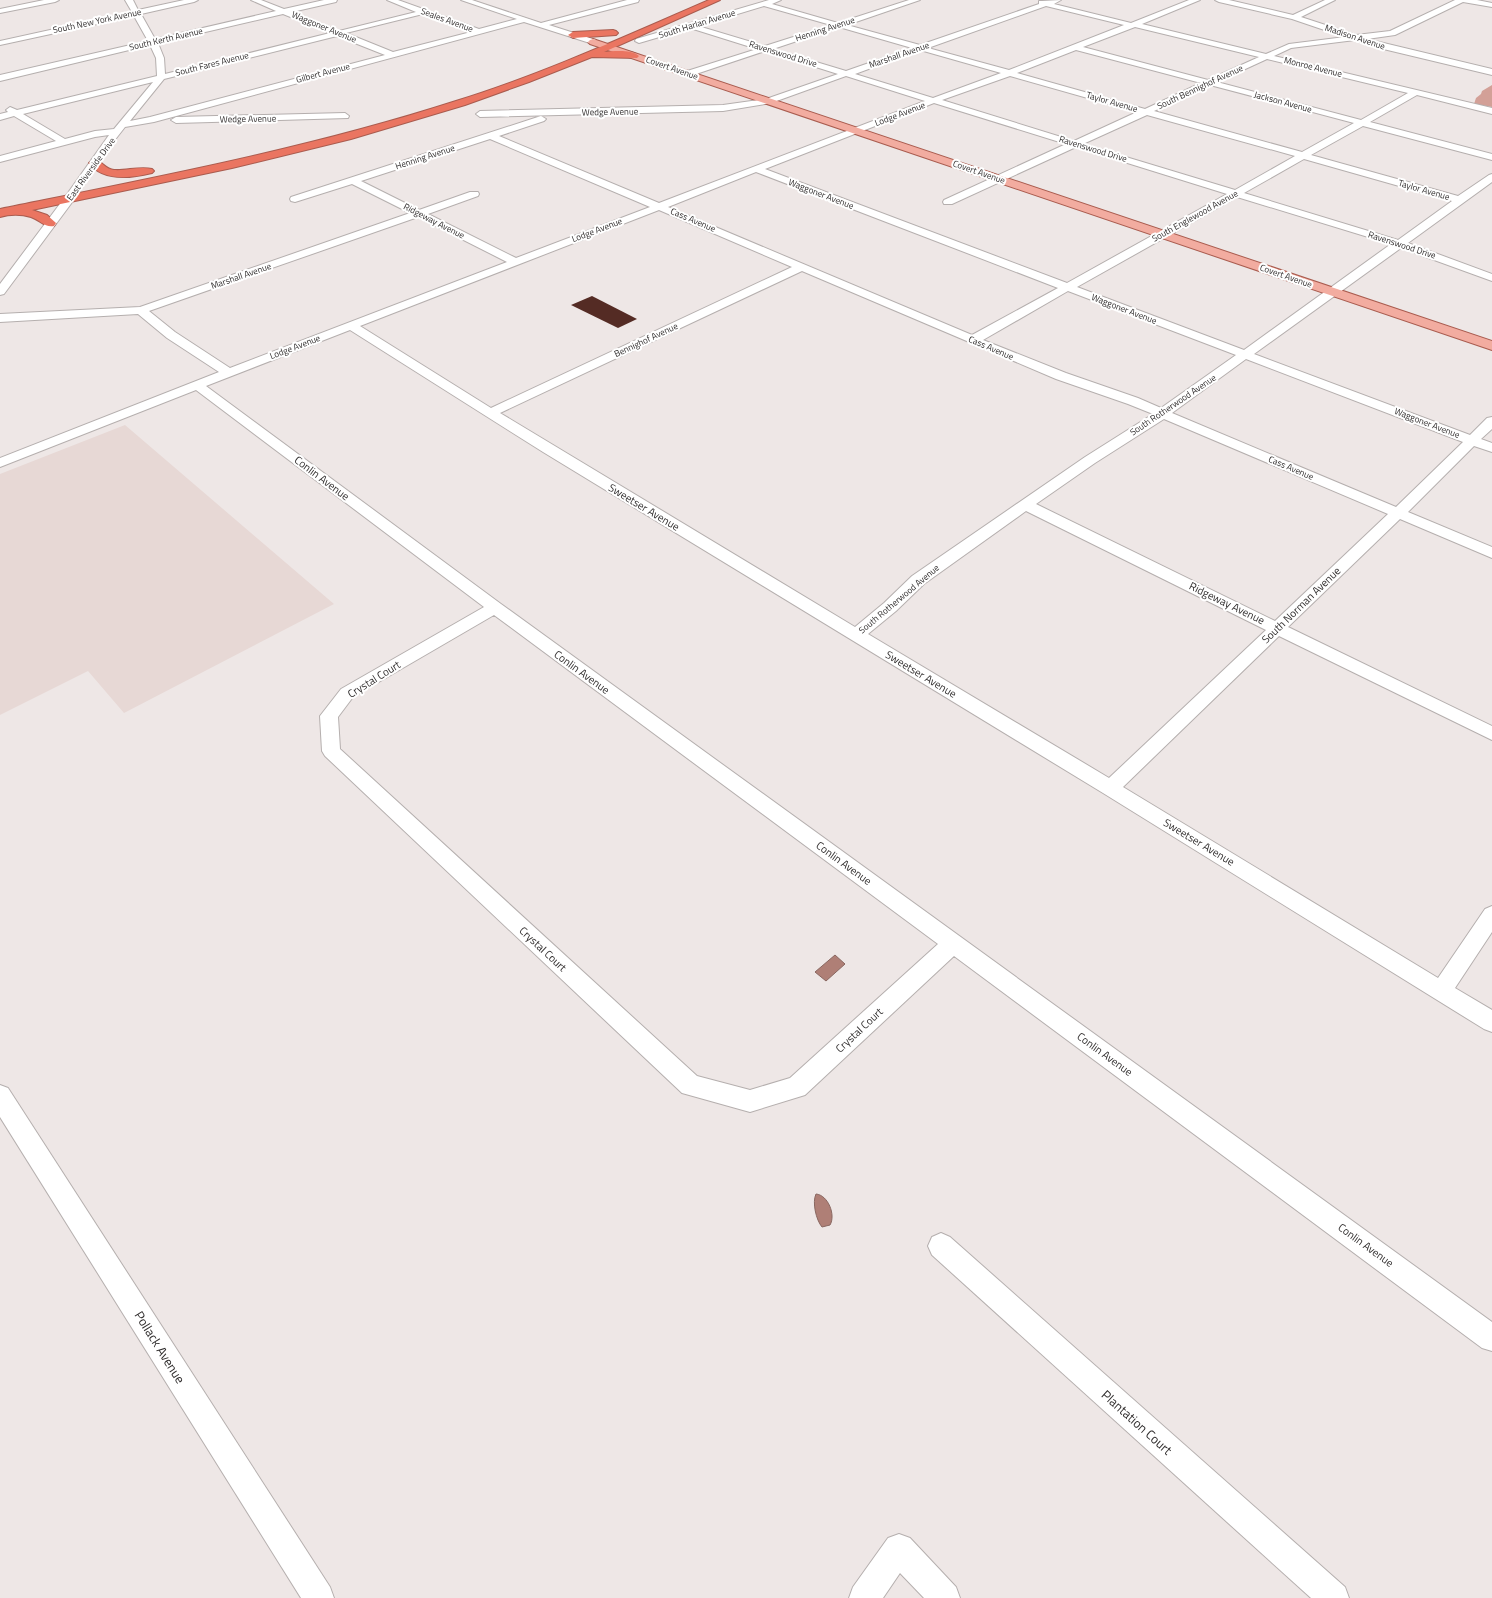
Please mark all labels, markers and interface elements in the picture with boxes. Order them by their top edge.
street label: Seales Avenue [419,4,476,35]
street label: South New York Avenue [51,5,143,36]
street label: South Harlan Avenue [657,6,737,41]
street label: Waggoner Avenue [290,8,359,46]
street label: Henning Avenue [793,13,857,44]
street label: Madison Avenue [1323,21,1387,53]
street label: South Kerth Avenue [128,24,204,53]
street label: Ravenswood Drive [748,37,819,70]
street label: Marshall Avenue [867,38,931,71]
street label: South Fares Avenue [174,48,250,79]
street label: Covert Avenue [644,52,701,83]
street label: Monroe Avenue [1283,53,1344,80]
street label: Gilbert Avenue [294,59,352,86]
street label: South Bennighof Avenue [1155,61,1245,112]
street label: Taylor Avenue [1085,88,1140,115]
street label: Jackson Avenue [1253,88,1314,116]
street label: Lodge Avenue [873,98,927,129]
street label: Wedge Avenue [582,105,639,118]
street label: Wedge Avenue [220,112,277,125]
street label: Ravenswood Drive [1058,132,1129,165]
street label: East Riverside Drive [63,134,118,203]
street label: Henning Avenue [393,141,457,172]
street label: Covert Avenue [951,156,1008,187]
street label: Waggoner Avenue [787,175,856,212]
street label: Taylor Avenue [1397,176,1452,203]
street label: South Englewood Avenue [1149,186,1241,245]
street label: Ridgeway Avenue [401,200,467,242]
street label: Cass Avenue [669,204,718,235]
street label: Lodge Avenue [570,214,624,245]
street label: Ravenswood Drive [1367,227,1438,262]
street label: Marshall Avenue [209,259,273,292]
street label: Covert Avenue [1258,260,1315,291]
street label: Waggoner Avenue [1090,290,1159,327]
street label: Bennighof Avenue [612,319,680,360]
street label: Lodge Avenue [268,331,322,362]
street label: Cass Avenue [967,332,1016,363]
street label: South Rotherwood Avenue [1127,371,1219,438]
street label: Waggoner Avenue [1393,404,1462,441]
street label: Conlin Avenue [291,452,353,504]
street label: Cass Avenue [1267,452,1316,483]
street label: Sweetser Avenue [605,479,683,535]
street label: South Rotherwood Avenue [856,561,942,636]
street label: South Norman Avenue [1258,563,1344,647]
street label: Ridgeway Avenue [1187,578,1268,628]
street label: Conlin Avenue [551,646,613,698]
street label: Sweetser Avenue [882,646,960,702]
street label: Crystal Court [344,656,404,702]
street label: Sweetser Avenue [1160,814,1238,870]
street label: Conlin Avenue [813,837,875,889]
street label: Crystal Court [516,923,570,975]
street label: Crystal Court [832,1004,886,1056]
street label: Conlin Avenue [1074,1028,1136,1080]
street label: Conlin Avenue [1335,1219,1397,1271]
street label: Pollack Avenue [130,1307,190,1387]
street label: Plantation Court [1097,1385,1177,1460]

